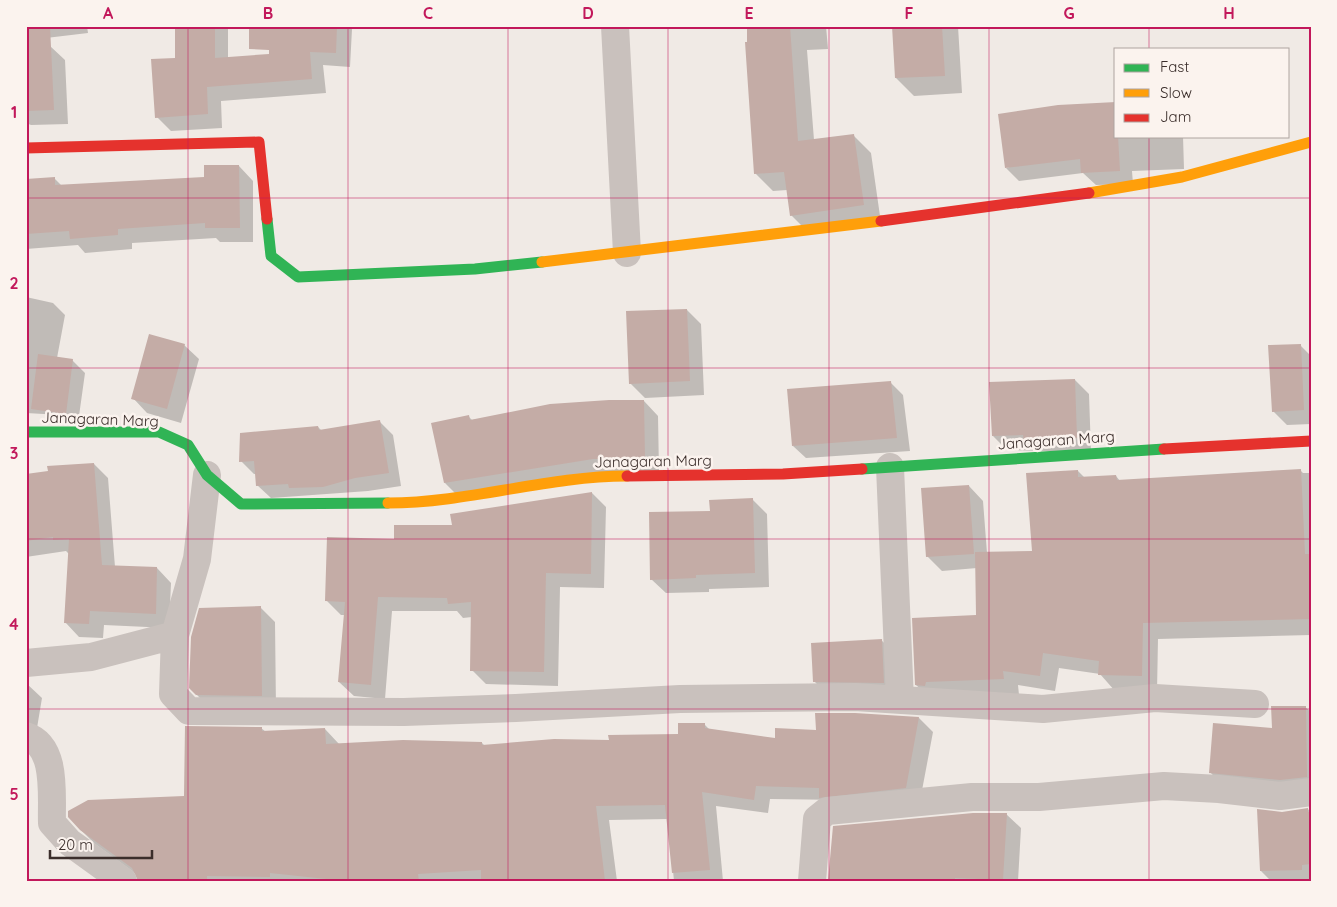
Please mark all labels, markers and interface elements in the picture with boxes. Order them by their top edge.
text: A [103,3,114,23]
text: B [263,3,273,23]
text: C [423,3,433,23]
text: D [582,3,594,23]
text: E [744,3,754,23]
text: F [905,3,914,23]
text: G [1063,3,1075,23]
text: H [1223,3,1235,23]
legend [1114,48,1290,138]
text: Fast [1160,57,1189,76]
text: Slow [1160,83,1192,102]
text: 1 [11,102,17,122]
text: Jam [1160,107,1191,126]
text: 2 [9,273,19,293]
street label: Janagaran Marg [41,407,159,431]
street label: Janagaran Marg [997,426,1115,454]
text: 3 [10,443,18,463]
street label: Janagaran Marg [594,450,712,472]
text: 4 [9,614,19,634]
text: 5 [9,784,19,804]
scale bar [50,827,152,859]
text: 20 m [58,835,93,854]

